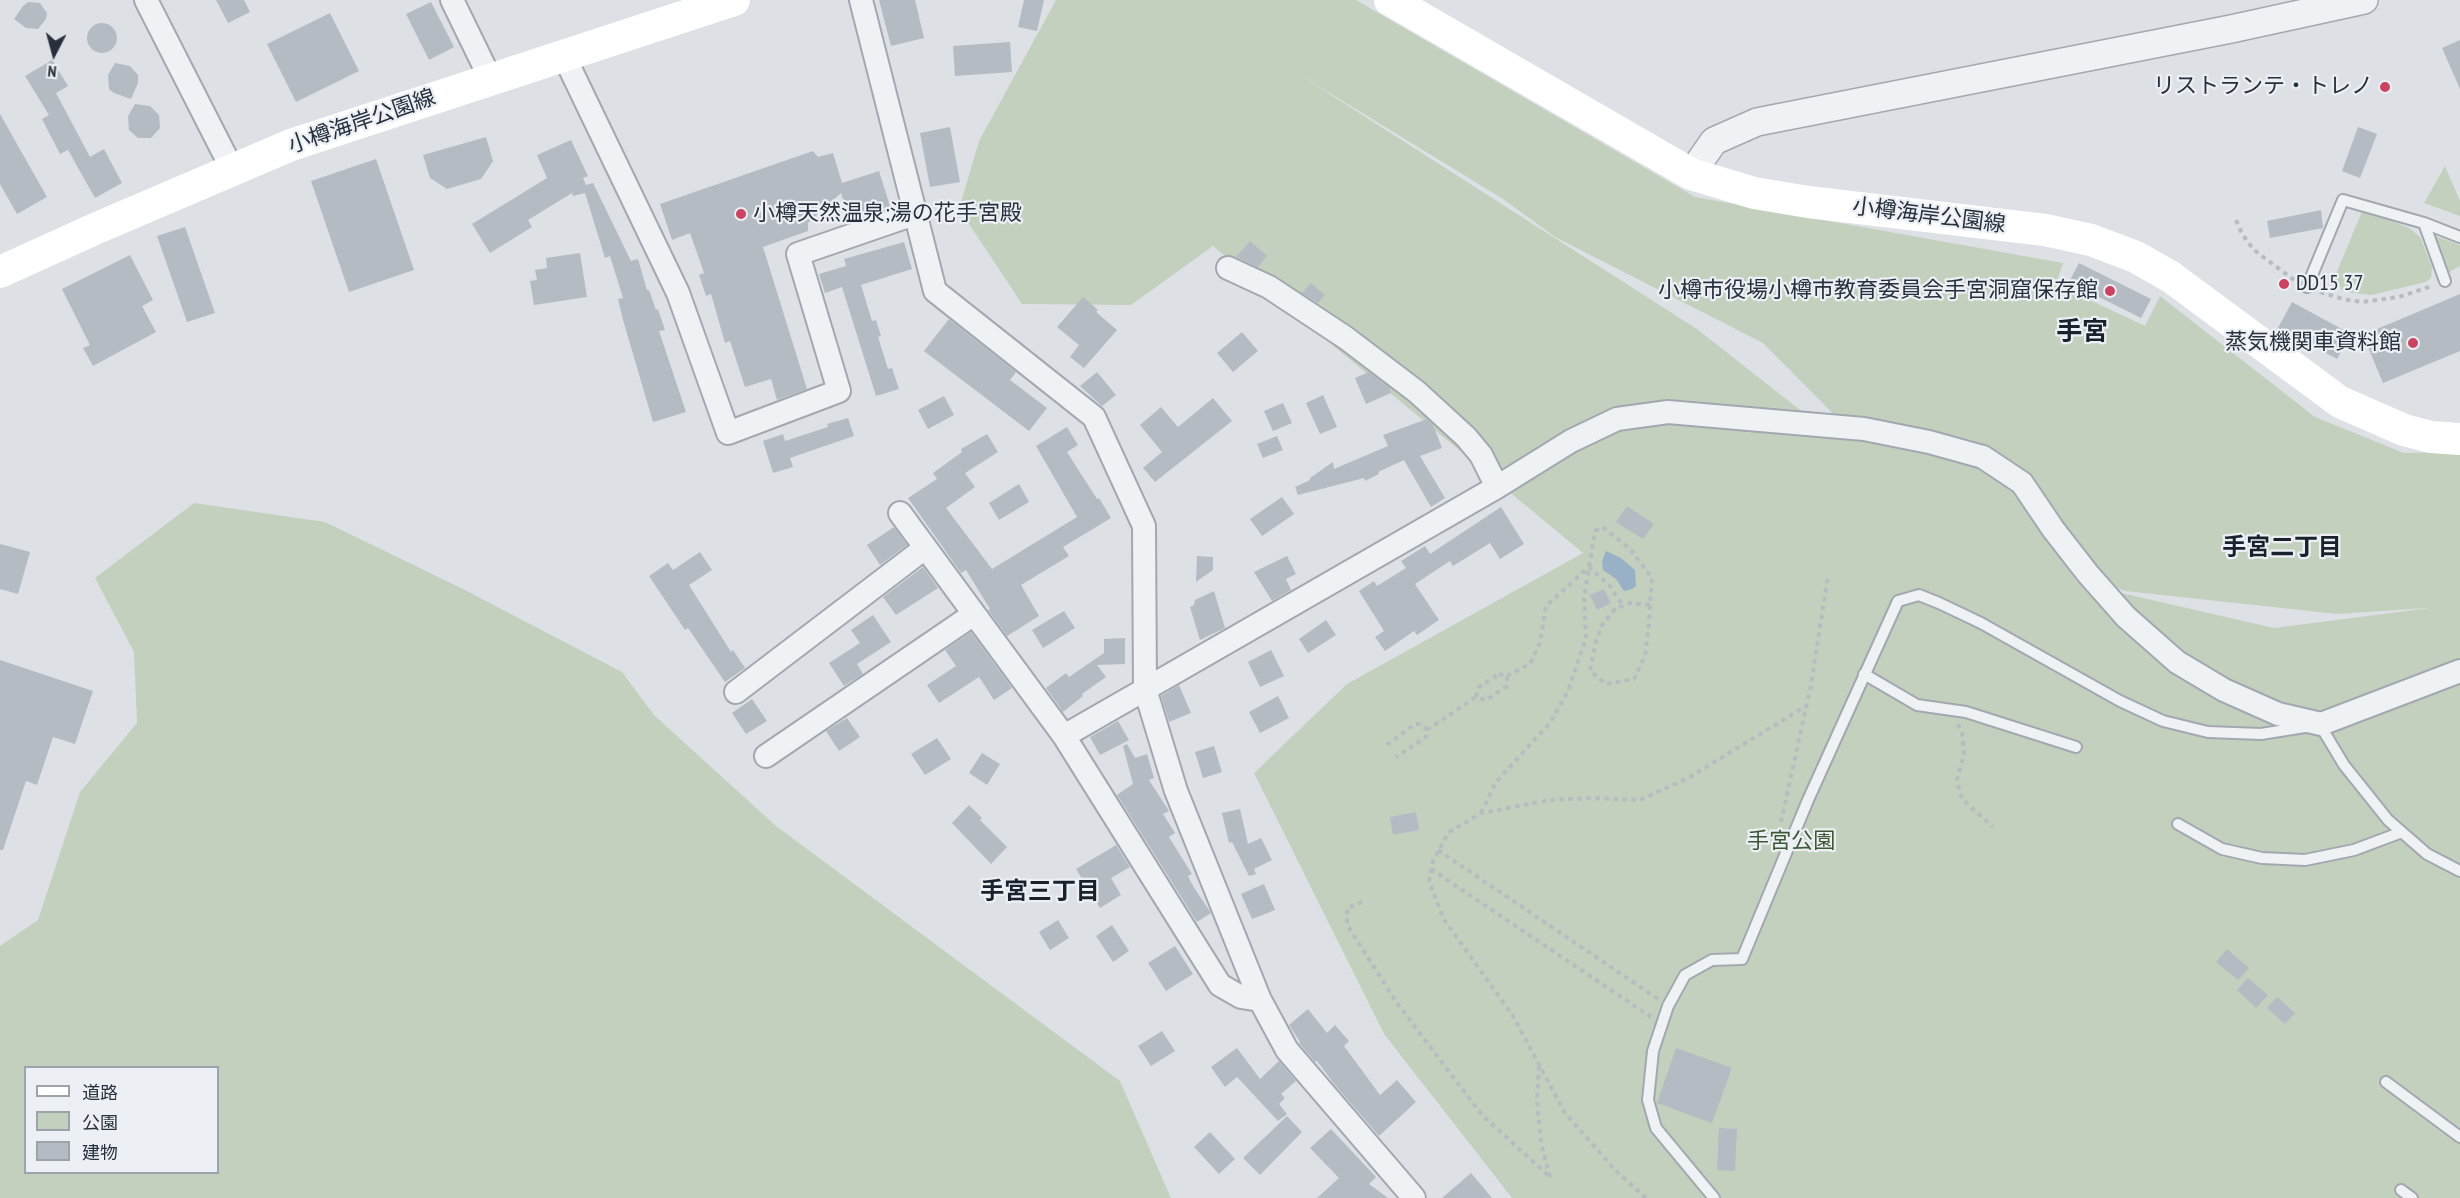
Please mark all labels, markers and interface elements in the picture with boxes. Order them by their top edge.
north arrow [24,24,84,84]
text: N [47,62,57,82]
place label: リストランテ・トレノ [2153,74,2373,100]
marker: リストランテ・トレノ [2378,80,2392,94]
street label: 小樽海岸公園線 [285,84,439,160]
street label: 小樽海岸公園線 [1851,194,2007,238]
place label: 小樽天然温泉;湯の花手宮殿 [753,201,1022,227]
marker: 小樽天然温泉;湯の花手宮殿 [734,207,748,221]
place label: DD15 37 [2296,271,2363,297]
marker: DD15 37 [2277,277,2291,291]
place label: 小樽市役場小樽市教育委員会手宮洞窟保存館 [1658,278,2098,304]
marker: 小樽市役場小樽市教育委員会手宮洞窟保存館 [2103,284,2117,298]
district label: 手宮 [2056,317,2108,349]
place label: 蒸気機関車資料館 [2225,330,2401,356]
marker: 蒸気機関車資料館 [2406,336,2420,350]
district label: 手宮二丁目 [2222,534,2342,562]
park label: 手宮公園 [1747,829,1835,855]
district label: 手宮三丁目 [980,878,1100,906]
legend [24,1066,219,1174]
text: 道路 [82,1081,118,1104]
text: 公園 [82,1111,118,1134]
text: 建物 [82,1141,118,1164]

